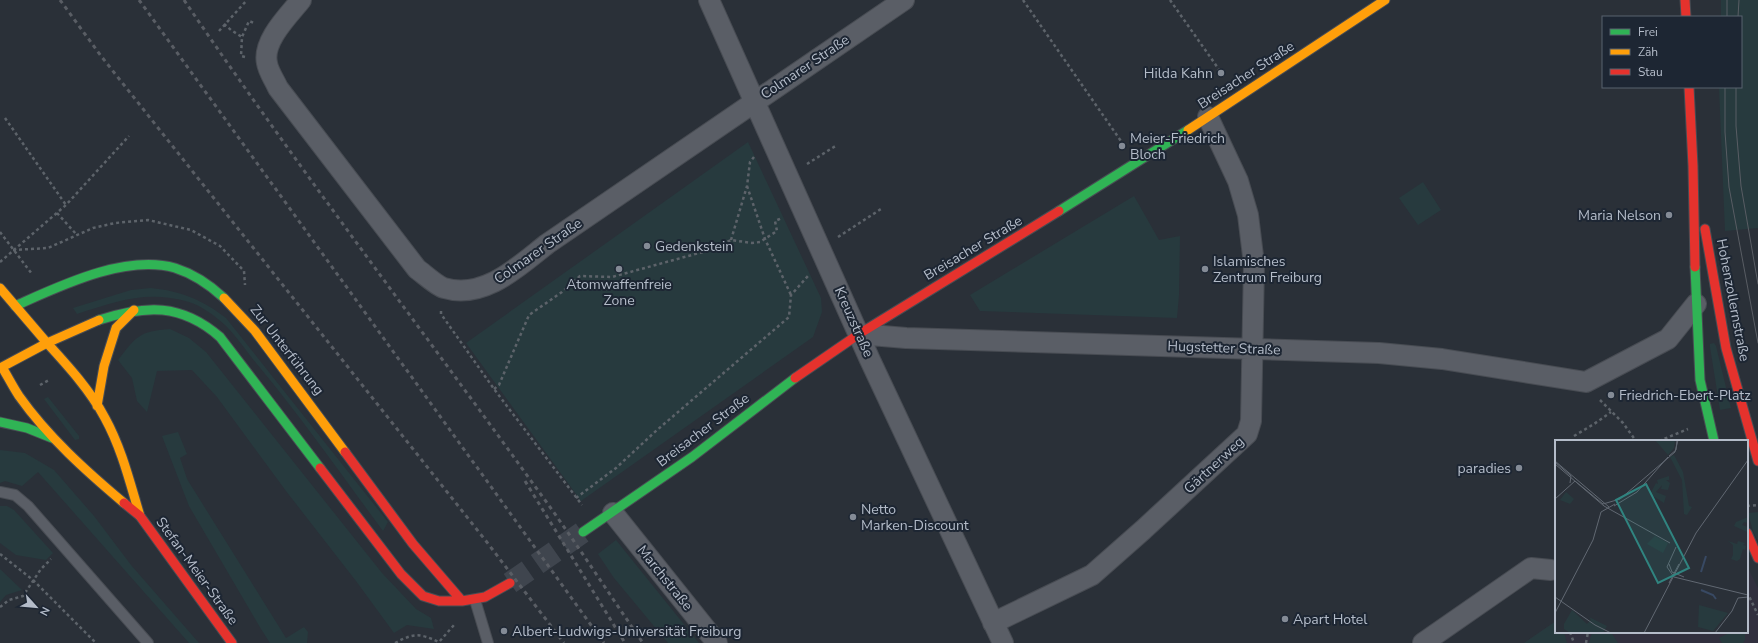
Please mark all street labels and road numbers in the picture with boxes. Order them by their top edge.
street label: Colmarer Straße [757,30,853,104]
street label: Breisacher Straße [1194,37,1298,113]
street label: Breisacher Straße [920,211,1026,285]
street label: Colmarer Straße [490,214,586,288]
street label: Hohenzollernstraße [1712,237,1754,363]
street label: Kreuzstraße [830,284,878,360]
street label: Zur Unterführung [246,301,328,399]
street label: Hugstetter Straße [1167,337,1281,359]
street label: Breisacher Straße [653,389,753,471]
street label: Gärtnerweg [1180,432,1248,498]
street label: Stefan-Meier-Straße [151,513,243,629]
street label: Marchstraße [633,541,697,615]

